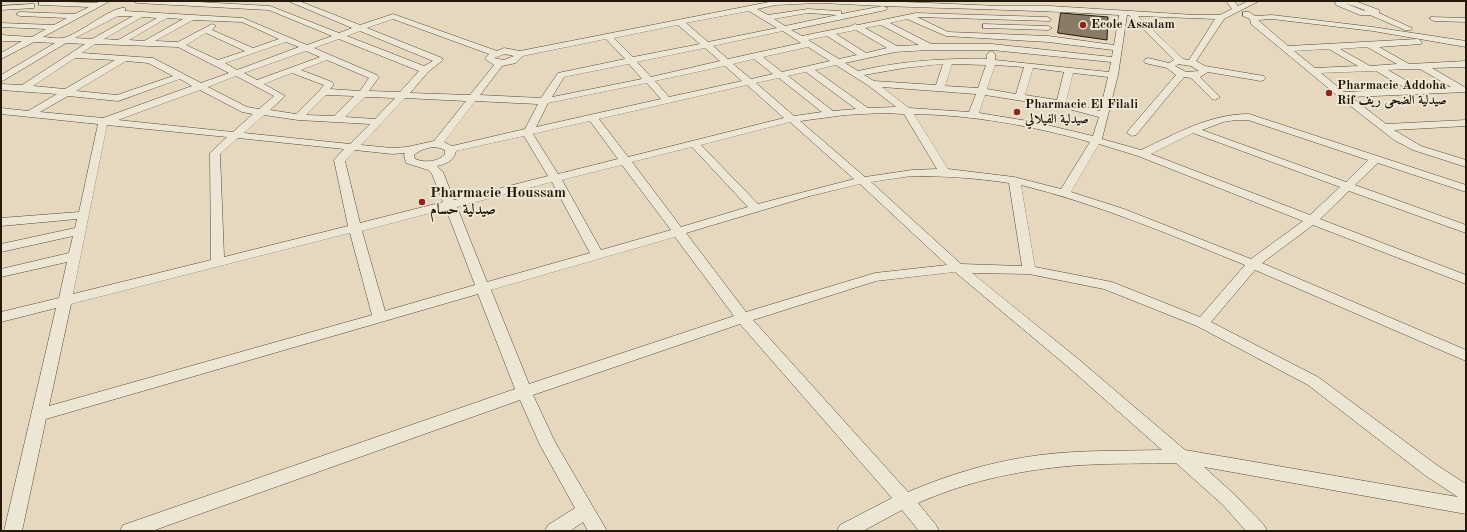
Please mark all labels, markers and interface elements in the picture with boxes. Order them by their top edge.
place label: Ecole Assalam [1091,17,1175,33]
marker: Ecole Assalam [1078,20,1088,30]
place label: Pharmacie Addoha Rif صيدلية الضحى ريف [1337,78,1447,109]
marker: Pharmacie Addoha Rif صيدلية الضحى ريف [1324,88,1334,98]
place label: Pharmacie El Filali صيدلية الفيلالي [1025,97,1138,128]
marker: Pharmacie El Filali صيدلية الفيلالي [1012,107,1022,117]
place label: Pharmacie Houssam صيدلية حسام [430,184,566,219]
marker: Pharmacie Houssam صيدلية حسام [417,197,427,207]

